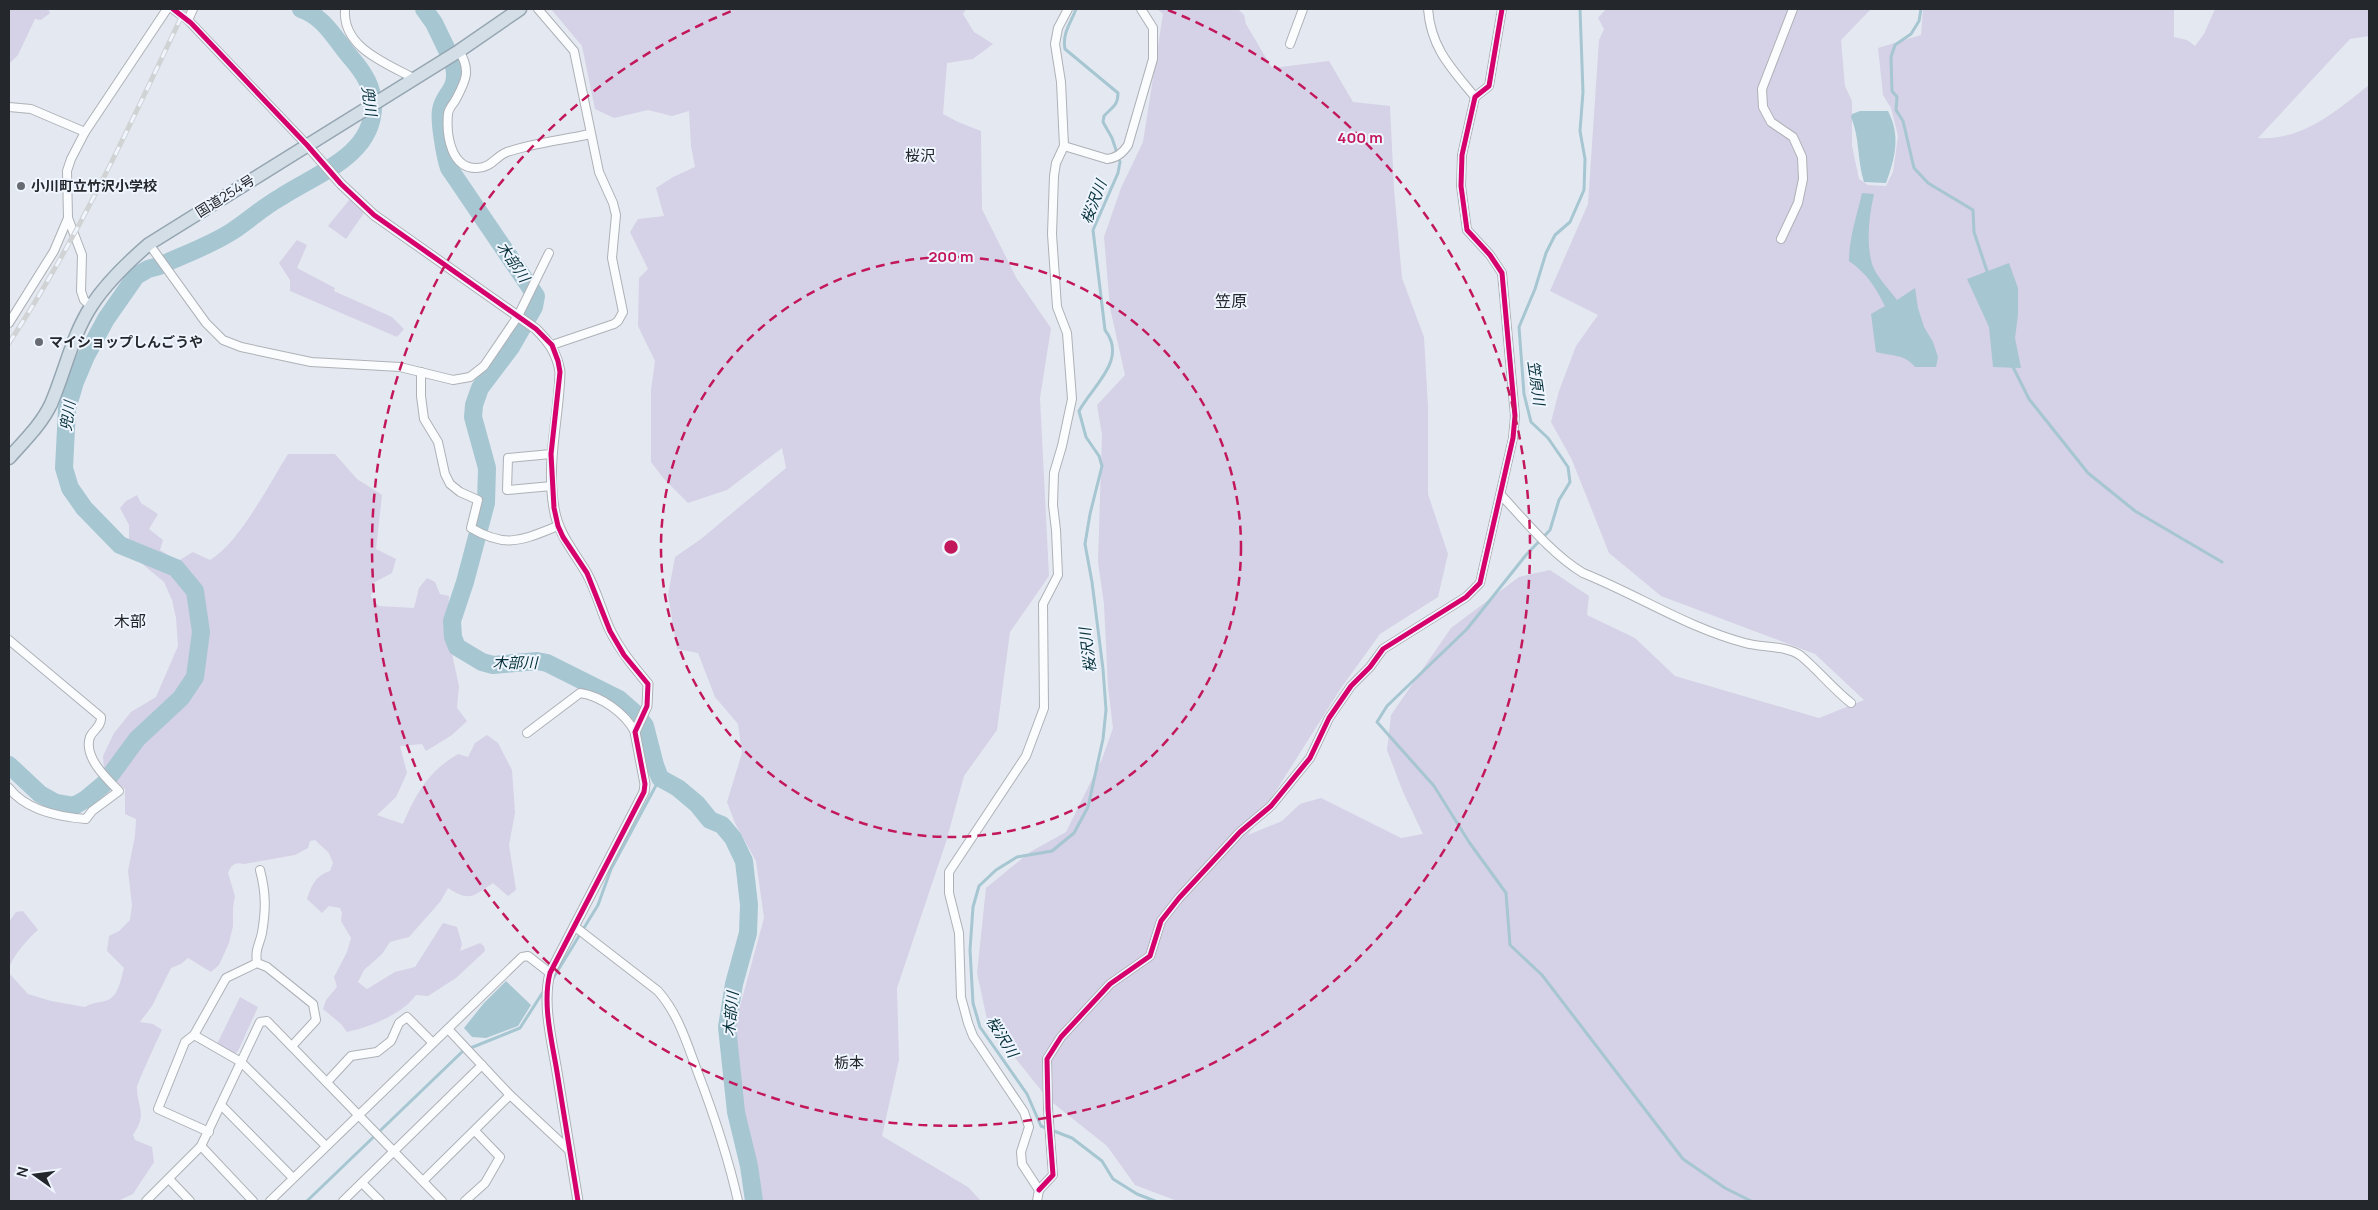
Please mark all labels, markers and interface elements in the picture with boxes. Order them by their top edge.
water label: 兜川 [357,85,382,119]
text: 400 m [1337,127,1383,148]
district label: 桜沢 [905,145,935,166]
street label: 国道254号 [192,170,258,221]
water label: 桜沢川 [1076,175,1112,227]
place label: 小川町立竹沢小学校 [31,176,157,195]
marker: 小川町立竹沢小学校 [15,180,27,192]
water label: 木部川 [492,237,536,288]
text: 200 m [928,246,974,267]
district label: 笠原 [1215,290,1247,312]
place label: マイショップしんごうや [49,332,203,351]
marker: マイショップしんごうや [33,336,45,348]
water label: 笠原川 [1523,359,1550,409]
water label: 兜川 [55,398,80,432]
centre of rings [942,538,960,556]
district label: 木部 [114,610,146,632]
water label: 桜沢川 [1074,624,1101,674]
water label: 木部川 [492,652,539,673]
water label: 木部川 [718,989,743,1037]
water label: 桜沢川 [982,1012,1024,1063]
district label: 栃本 [834,1052,864,1073]
north arrow [10,1150,60,1200]
text: N [11,1165,32,1179]

